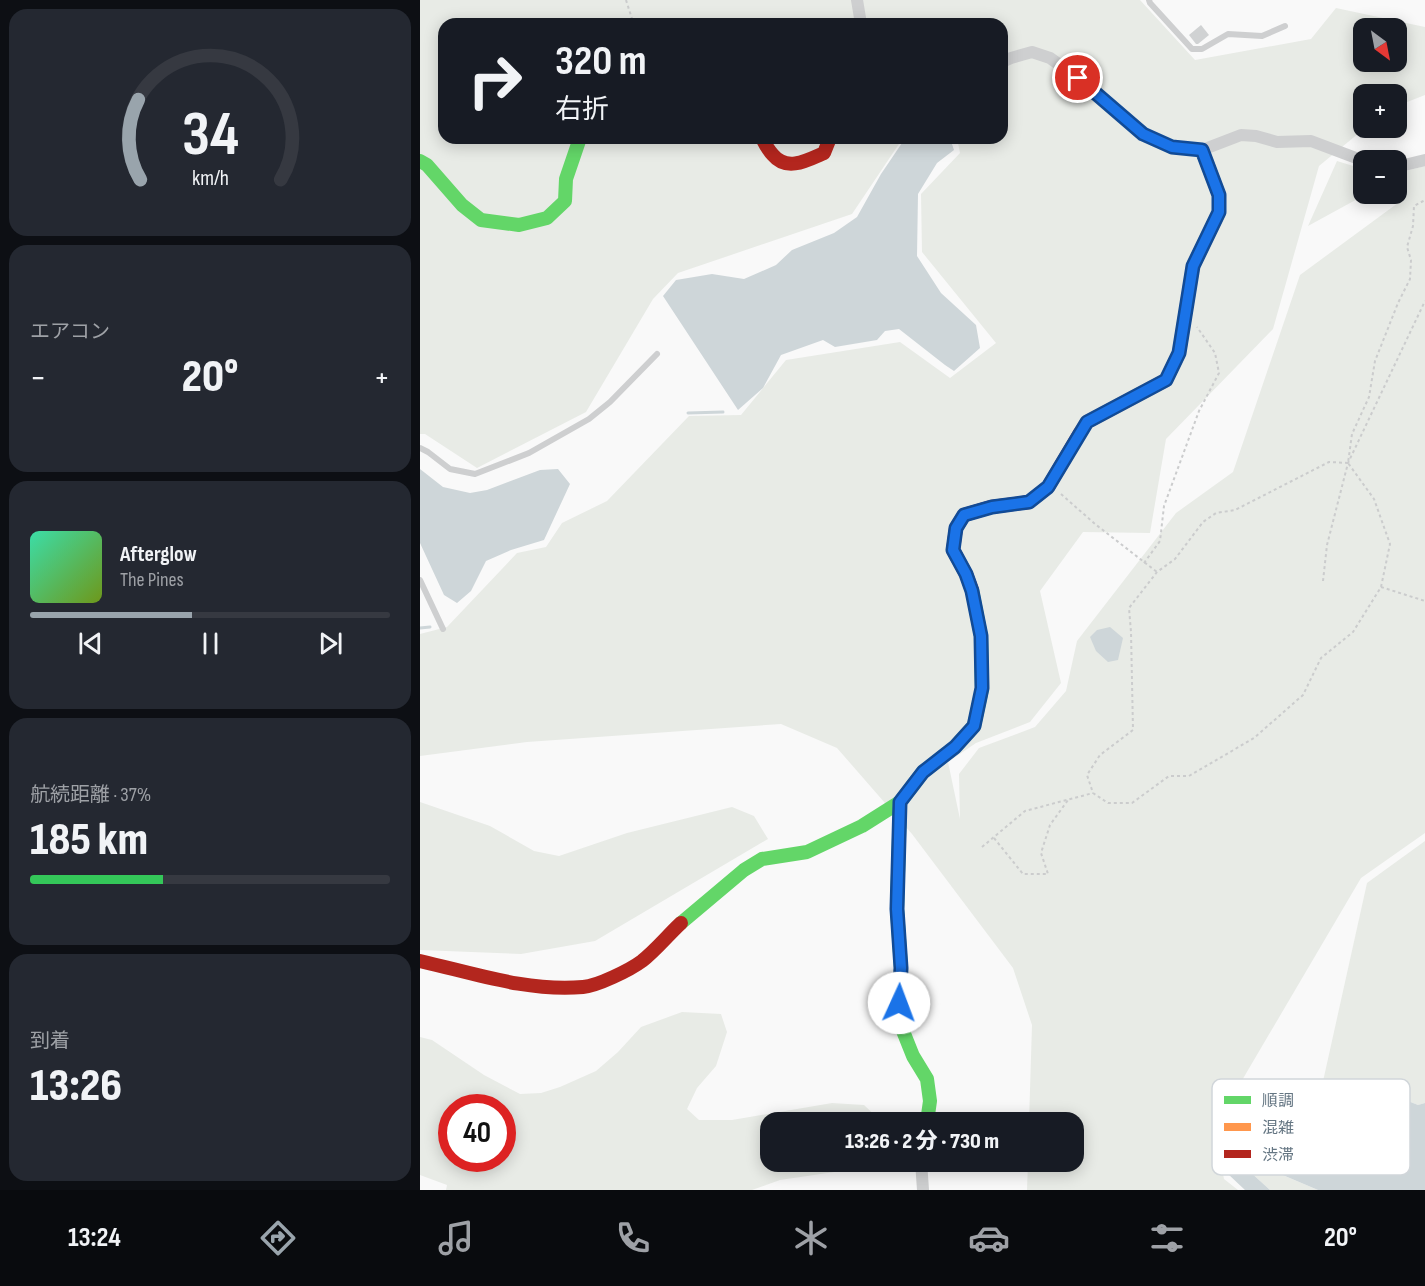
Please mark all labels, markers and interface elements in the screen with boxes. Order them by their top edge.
north arrow [1353,18,1407,72]
map controls [1353,18,1407,204]
text: 320 m [555,36,647,87]
icon: right [456,42,534,120]
pin [1052,52,1103,103]
icon: arrive [1061,61,1094,94]
button: + [1353,84,1407,138]
text: 右折 [555,94,609,126]
text: 34 [181,98,239,173]
button: − [1353,150,1407,204]
text: km/h [191,166,229,191]
text: エアコン [30,320,110,344]
text: 20° [182,350,238,405]
text: − [30,358,46,398]
text: + [374,358,390,398]
text: Afterglow [120,541,197,568]
text: The Pines [120,568,184,592]
icon: previous [74,627,107,660]
icon: pause [194,627,227,660]
icon: next [314,627,347,660]
text: 航続距離 · 37% [30,783,151,807]
text: 185 km [30,813,148,868]
position arrow [867,971,931,1035]
text: 到着 [30,1029,70,1053]
text: 13:26 [30,1059,122,1114]
legend [1212,1079,1410,1175]
text: 順調 [1262,1092,1294,1111]
speed limit sign: 40 [438,1094,516,1172]
text: 混雑 [1262,1119,1294,1138]
text: 13:26 · 2 分 · 730 m [845,1128,999,1155]
text: 渋滞 [1262,1146,1294,1165]
icon: directions [257,1217,299,1259]
icon: music [435,1217,477,1259]
icon: phone [612,1217,654,1259]
icon: climate [790,1217,832,1259]
icon: car [968,1217,1010,1259]
icon: filters [1146,1217,1188,1259]
text: 13:24 [68,1222,121,1254]
text: 20° [1324,1222,1357,1254]

